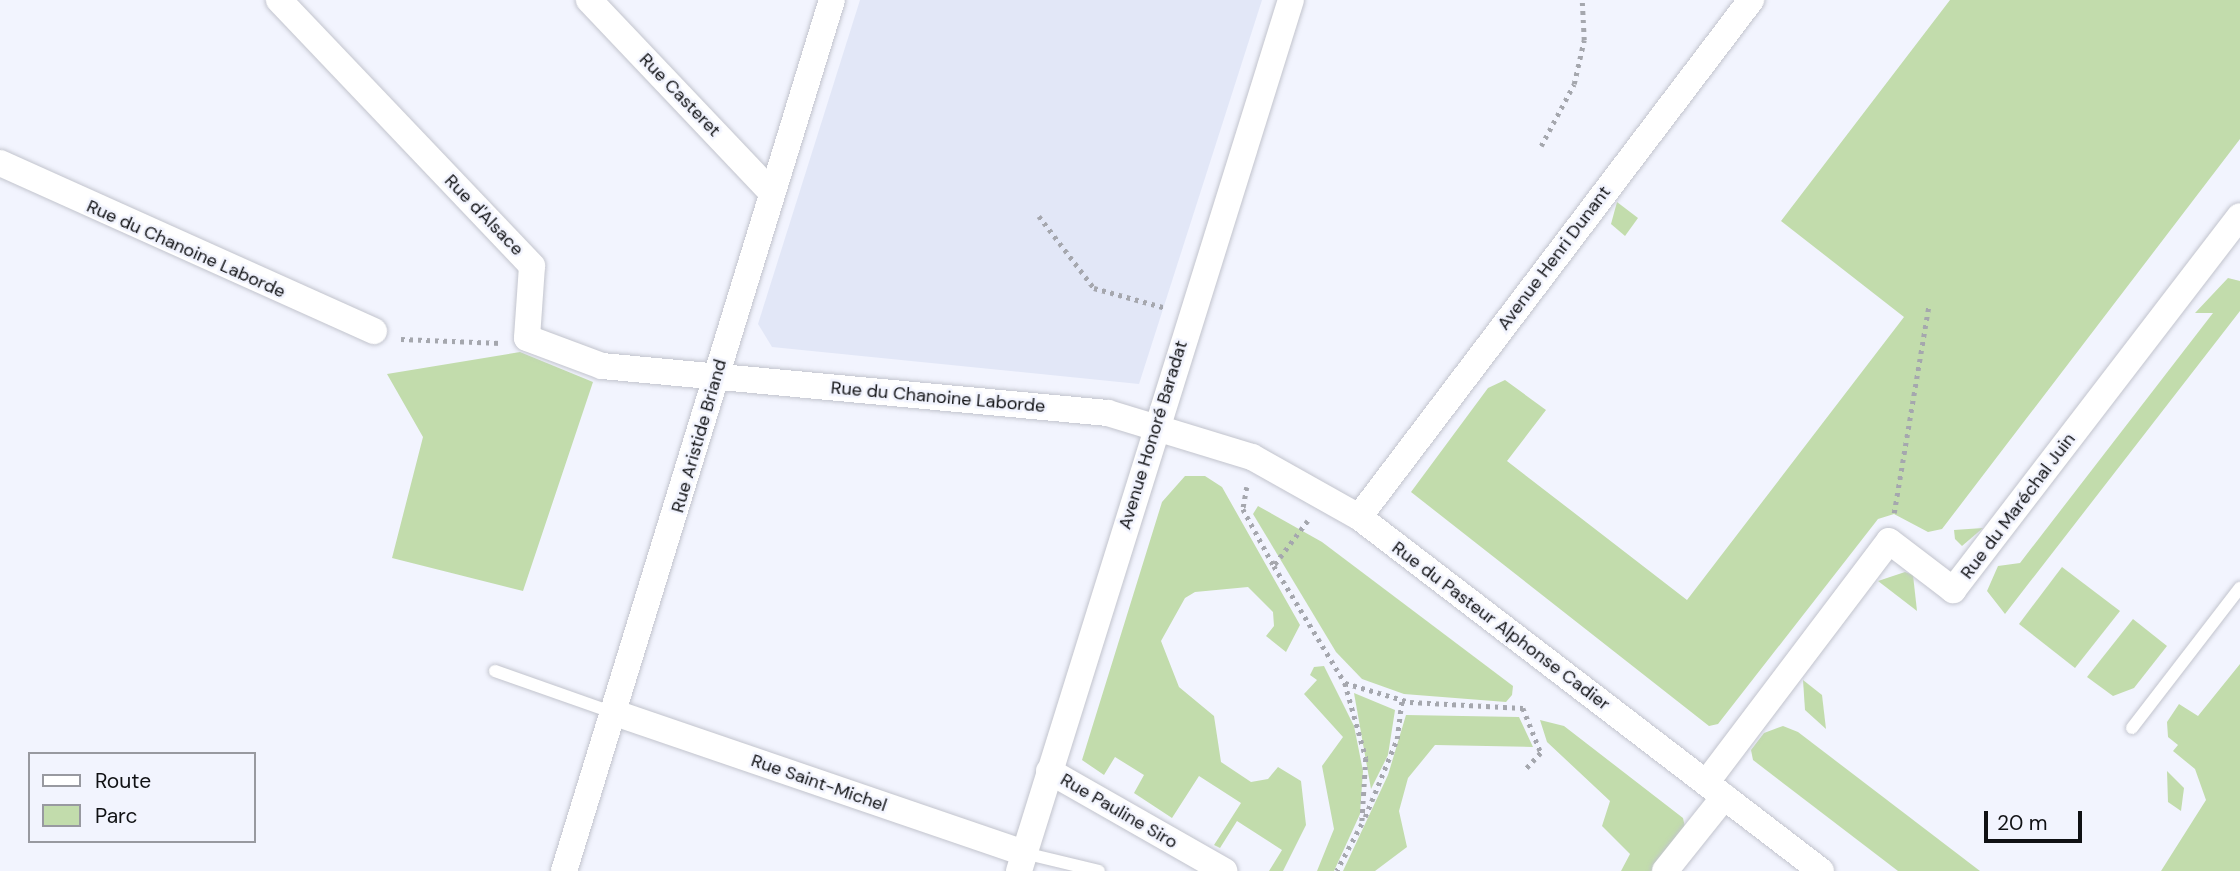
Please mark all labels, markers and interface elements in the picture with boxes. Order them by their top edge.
street label: Rue Casteret [635,49,725,141]
street label: Rue d'Alsace [440,170,528,260]
street label: Avenue Henri Dunant [1493,182,1615,334]
street label: Rue du Chanoine Laborde [83,195,289,303]
street label: Avenue Honoré Baradat [1114,338,1192,532]
street label: Rue Aristide Briand [667,357,731,515]
street label: Rue du Chanoine Laborde [830,377,1046,417]
street label: Rue du Maréchal Juin [1956,429,2080,583]
street label: Rue du Pasteur Alphonse Cadier [1388,537,1614,715]
street label: Rue Saint-Michel [748,750,890,816]
legend [28,752,256,843]
text: Route [95,767,151,795]
street label: Rue Pauline Siro [1057,769,1181,853]
scale bar [1988,798,2086,842]
text: Parc [95,802,138,830]
text: 20 m [1997,809,2048,837]

